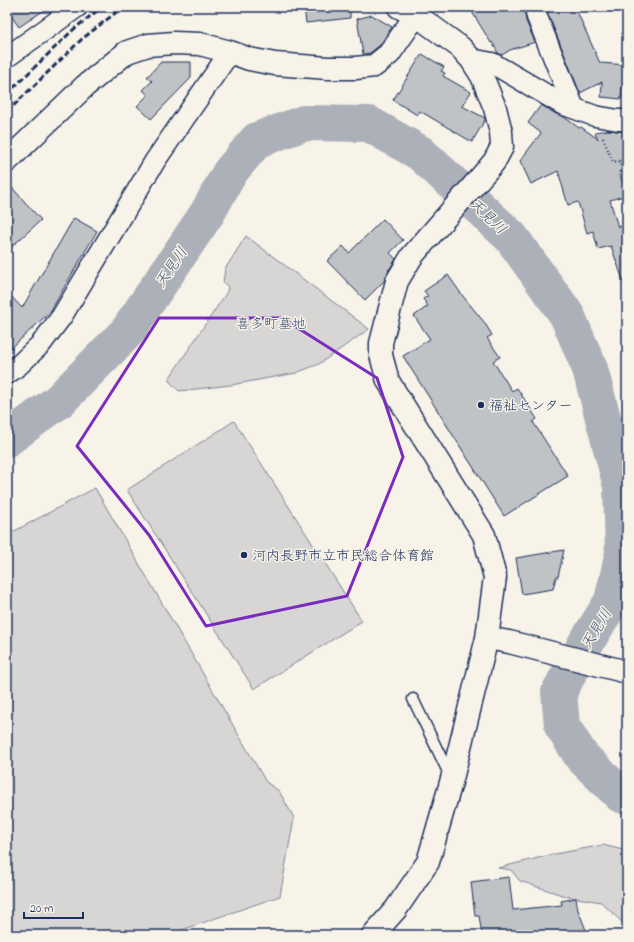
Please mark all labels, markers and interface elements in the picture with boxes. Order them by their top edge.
water label: 天見川 [463,193,511,240]
water label: 天見川 [150,243,194,292]
park label: 喜多町墓地 [236,314,306,335]
place label: 福祉センター [489,396,572,417]
marker: 福祉センター [476,400,486,410]
place label: 河内長野市立市民総合体育館 [252,546,434,567]
marker: 河内長野市立市民総合体育館 [239,550,249,560]
water label: 天見川 [576,605,618,654]
scale bar [24,894,83,920]
text: 20 m [30,900,53,918]

